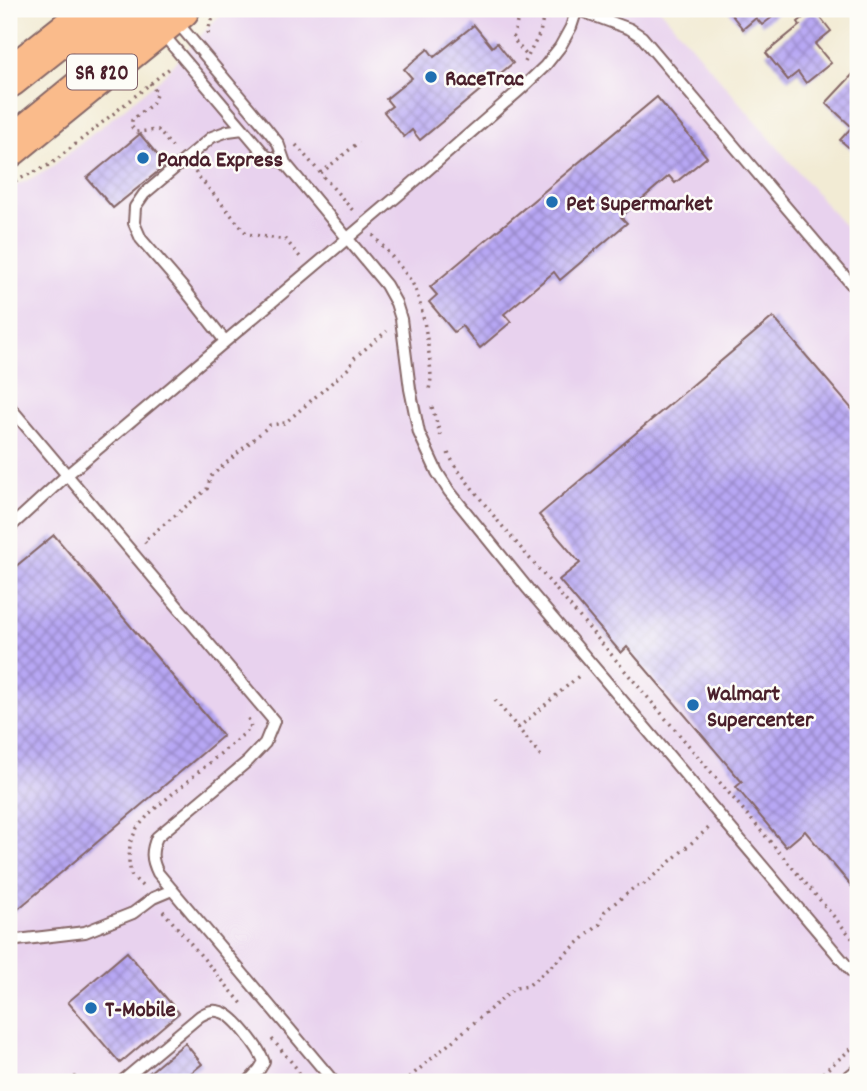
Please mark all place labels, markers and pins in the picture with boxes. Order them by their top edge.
place label: RaceTrac [445,64,524,97]
marker: RaceTrac [423,69,439,85]
place label: Panda Express [157,145,284,178]
marker: Panda Express [135,150,151,166]
place label: Pet Supermarket [566,189,713,222]
marker: Pet Supermarket [544,194,560,210]
place label: Walmart Supercenter [707,679,814,738]
marker: Walmart Supercenter [685,697,701,713]
place label: T-Mobile [105,995,176,1028]
marker: T-Mobile [83,1000,99,1016]

